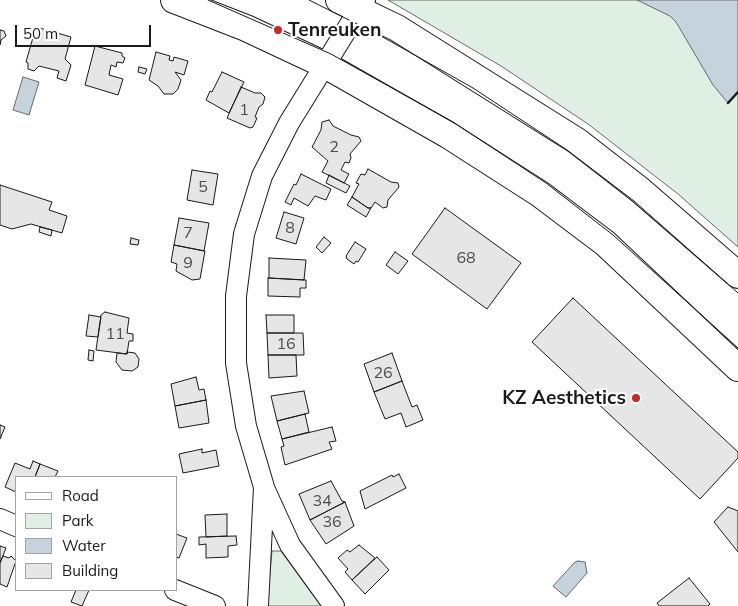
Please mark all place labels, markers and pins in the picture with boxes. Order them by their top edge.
place label: Tenreuken [288,19,381,41]
marker: Tenreuken [272,24,284,36]
place label: KZ Aesthetics [502,387,626,409]
marker: KZ Aesthetics [630,392,642,404]

